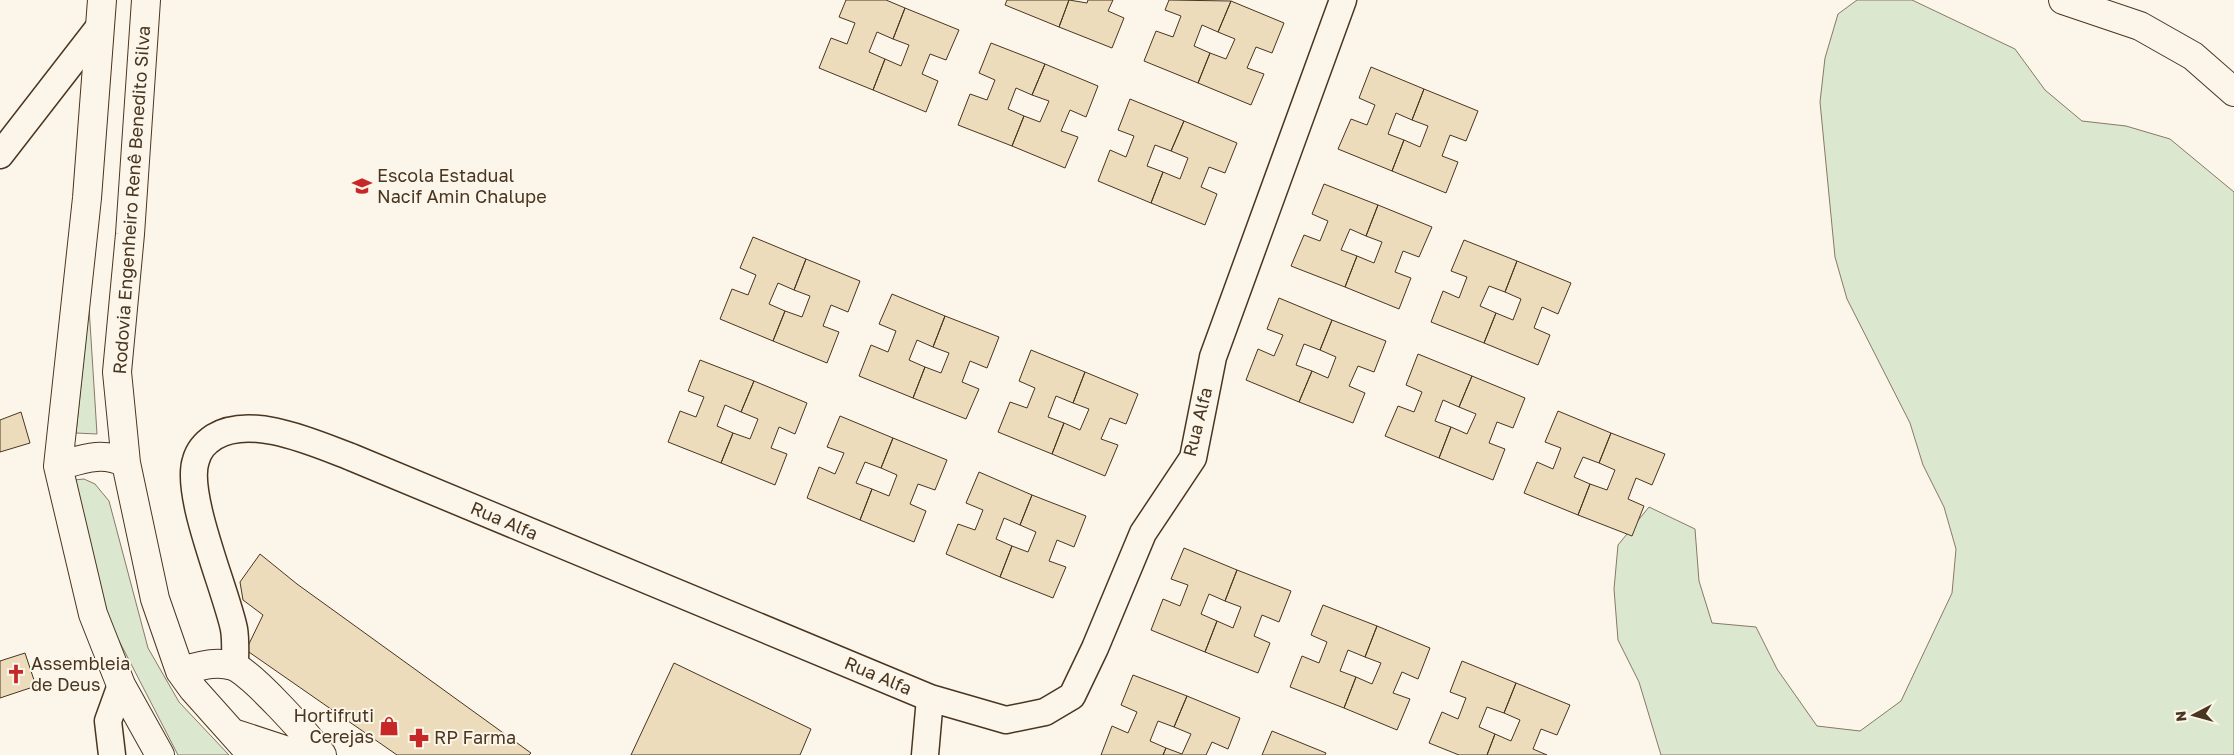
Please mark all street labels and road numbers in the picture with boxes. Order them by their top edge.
street label: Rodovia Engenheiro Renê Benedito Silva [108,25,154,375]
street label: Rua Alfa [1178,385,1216,459]
street label: Rua Alfa [467,496,541,544]
street label: Rua Alfa [841,651,915,699]

